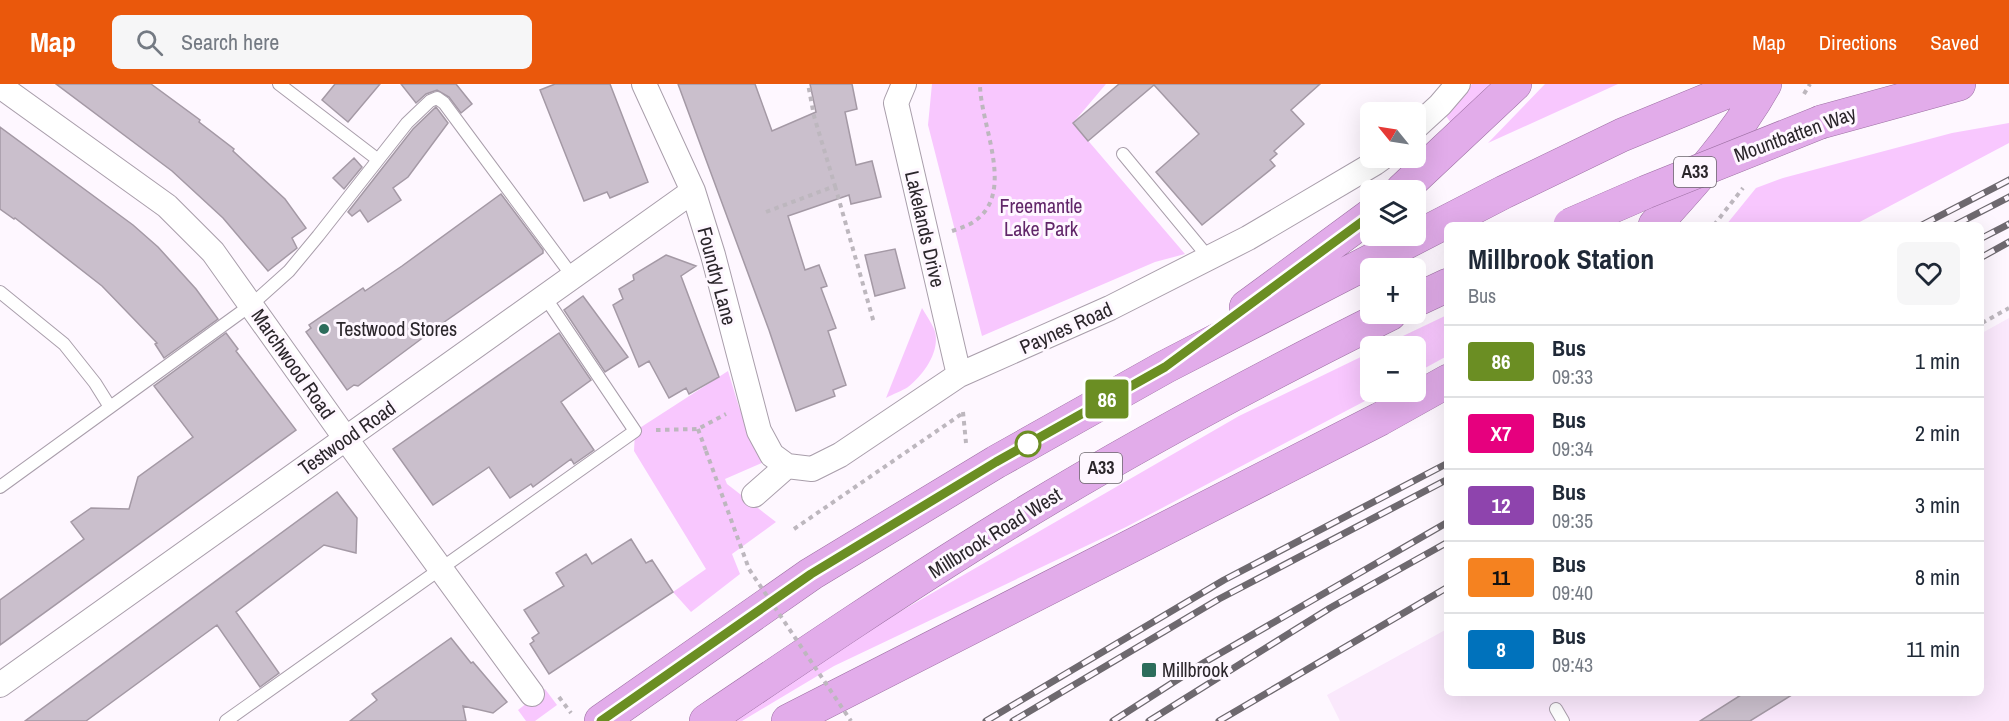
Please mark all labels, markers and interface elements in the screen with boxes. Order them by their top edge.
search box [112,15,532,69]
text: Map [30,23,76,61]
icon: search [133,26,166,59]
text: Search here [181,27,279,57]
text: Map [1752,28,1786,57]
text: Directions [1819,28,1897,57]
text: Saved [1930,28,1979,57]
street label: Mountbatten Way [1730,99,1860,168]
north arrow [1360,102,1426,168]
map controls [1360,102,1426,402]
road number: A33 [1674,157,1716,187]
street label: Lakelands Drive [899,168,952,290]
button: layers [1360,180,1426,246]
park label: Freemantle Lake Park [1000,192,1082,242]
street label: Foundry Lane [691,224,744,328]
text: Millbrook Station [1468,240,1654,278]
button: heart [1897,242,1960,305]
button: + [1360,258,1426,324]
text: Bus [1468,282,1496,309]
street label: Paynes Road [1015,295,1116,360]
street label: Marchwood Road [245,303,341,424]
place label: Testwood Stores [336,315,457,342]
marker: Testwood Stores [317,322,331,336]
text: Bus [1552,333,1586,363]
button: − [1360,336,1426,402]
text: 1 min [1915,346,1960,376]
text: 86 [1491,347,1511,376]
text: 09:33 [1552,363,1593,390]
line badge: 86 [1080,380,1134,418]
text: 86 [1097,385,1117,414]
street label: Testwood Road [293,394,401,481]
text: Bus [1552,405,1586,435]
text: 2 min [1915,418,1960,448]
text: X7 [1490,419,1512,448]
unlabelled marker [1015,431,1041,457]
text: 09:34 [1552,435,1593,462]
road number: A33 [1080,453,1122,483]
text: Bus [1552,477,1586,507]
street label: Millbrook Road West [923,481,1067,584]
text: 3 min [1915,490,1960,520]
text: 12 [1491,491,1511,520]
text: 09:35 [1552,507,1593,534]
text: Bus [1552,549,1586,579]
text: 8 min [1915,562,1960,592]
text: 11 [1492,563,1510,592]
text: 09:40 [1552,579,1593,606]
text: Bus [1552,621,1586,651]
text: 11 min [1906,634,1960,664]
text: 8 [1496,635,1506,664]
text: 09:43 [1552,651,1593,678]
place label: Millbrook [1162,656,1229,683]
marker: Millbrook [1140,661,1158,679]

